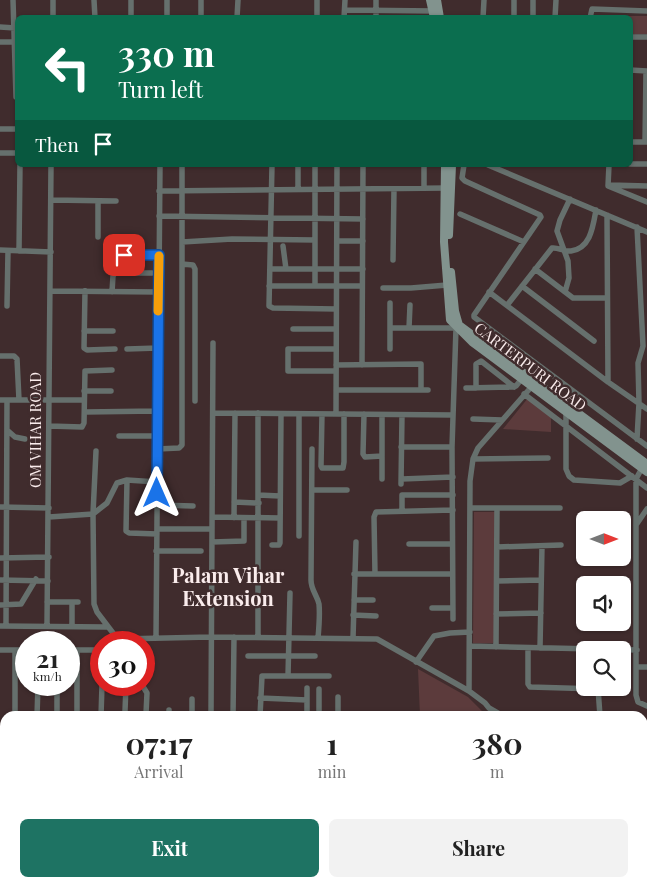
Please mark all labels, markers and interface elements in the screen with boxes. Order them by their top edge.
text: 330 m [118,29,215,76]
icon: left [35,35,100,100]
text: Turn left [118,74,203,104]
icon: arrive [89,130,117,158]
text: Then [35,131,79,157]
pin [103,234,145,276]
icon: arrive [110,241,138,269]
street label: CARTERPURI ROAD [471,317,591,415]
street label: OM VIHAR ROAD [25,372,45,488]
position arrow [130,466,182,518]
north arrow [576,511,631,566]
map controls [576,511,631,696]
district label: Palam Vihar Extension [172,561,285,611]
button: sound [576,576,631,631]
speed limit sign: 30 [90,631,155,696]
text: 21 [36,641,59,674]
button: search [576,641,631,696]
text: km/h [33,668,62,684]
text: 07:17 [125,723,192,763]
text: 1 [326,723,338,763]
text: 380 [472,723,523,763]
text: Arrival [134,761,184,782]
text: min [318,761,346,782]
text: m [490,761,504,782]
button: Exit [20,819,319,877]
button: Share [329,819,628,877]

